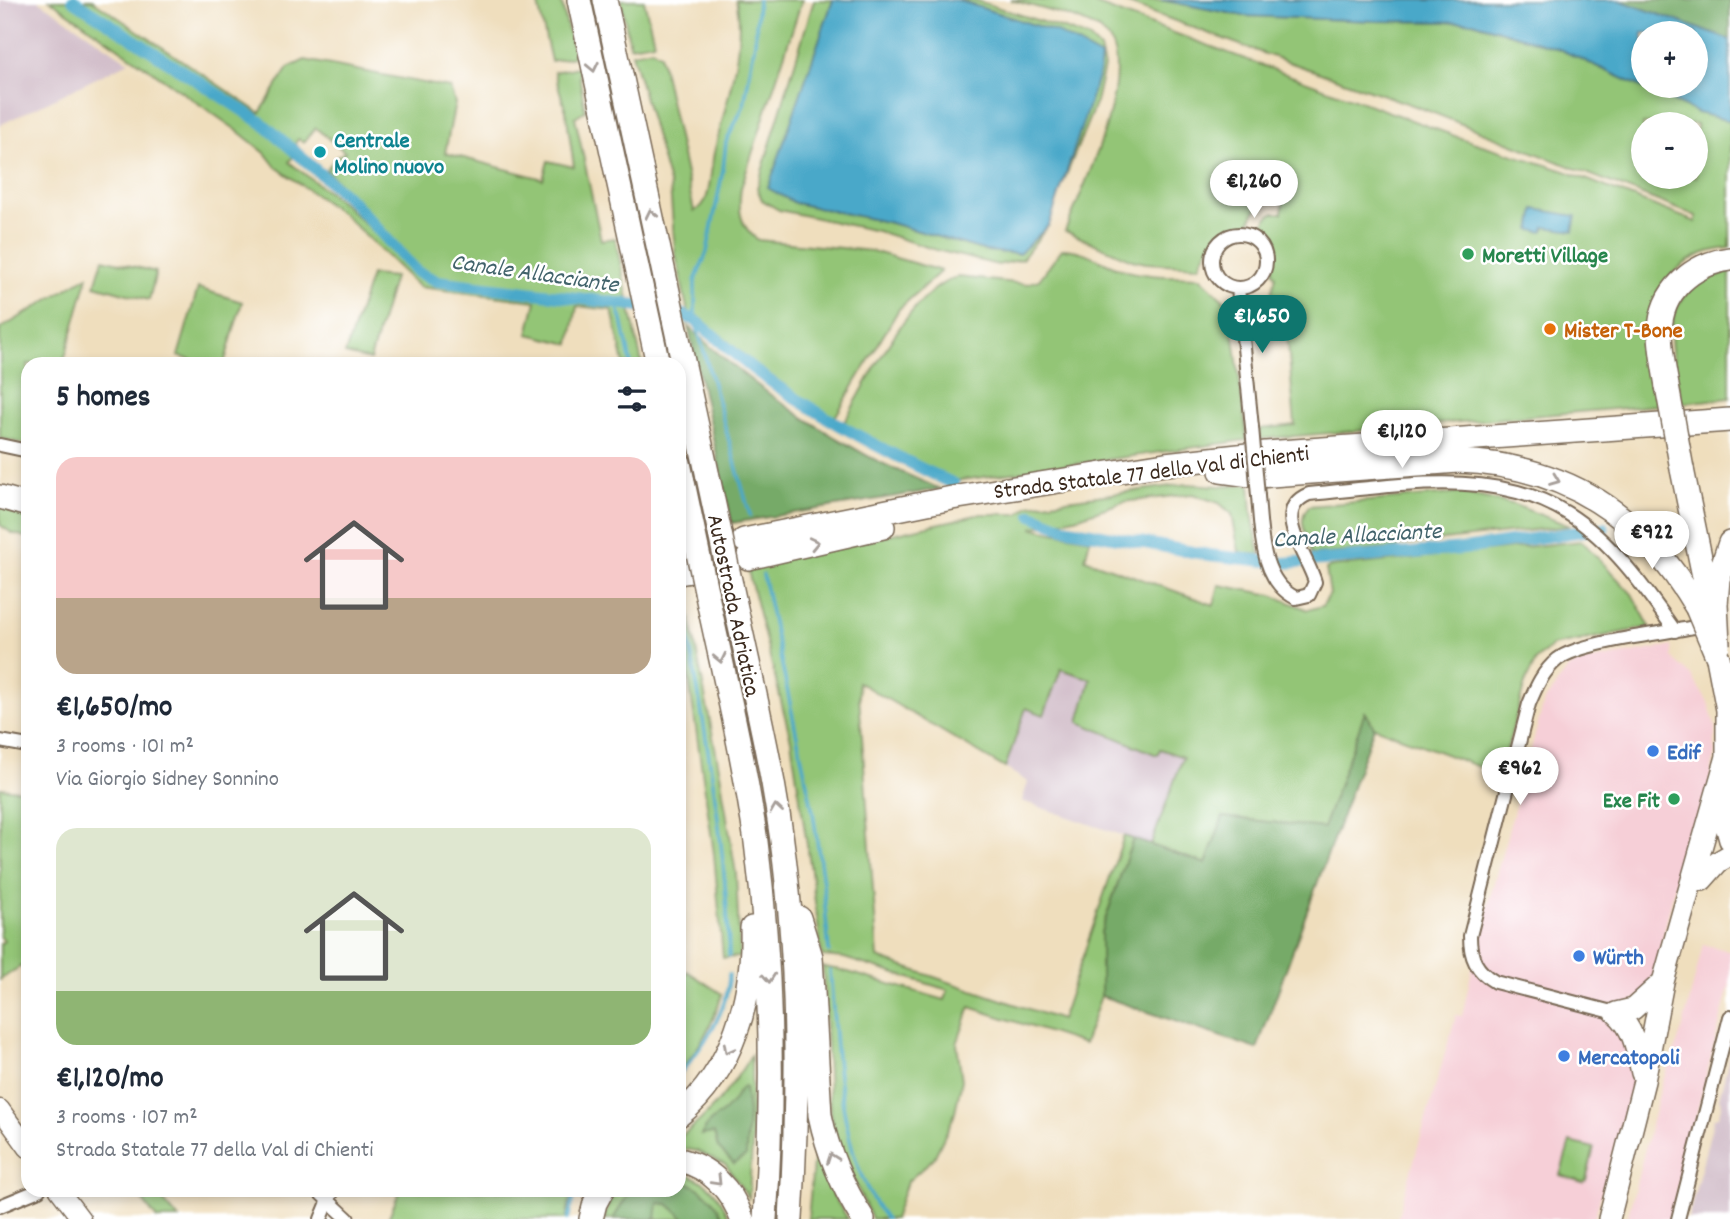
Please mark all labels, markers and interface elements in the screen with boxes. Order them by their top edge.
map controls [1631,21,1708,189]
button: + [1631,21,1708,98]
one-way arrow [585,61,600,73]
button: − [1631,112,1708,189]
place label: Centrale Molino nuovo [334,126,444,185]
marker: Centrale Molino nuovo [312,144,328,160]
pin: €1,260 [1197,160,1311,220]
text: €1,260 [1226,166,1282,199]
one-way arrow [645,208,659,220]
place label: Moretti Village [1482,241,1608,274]
water label: Canale Allacciante [449,246,622,304]
marker: Moretti Village [1460,246,1476,262]
pin: €1,650 [1205,296,1319,355]
text: €1,650 [1234,301,1290,334]
place label: Mister T-Bone [1564,316,1683,349]
marker: Mister T-Bone [1542,321,1558,337]
text: 5 homes [56,378,150,421]
icon: filters [613,380,651,418]
pin: €1,120 [1345,410,1459,470]
text: €1,120 [1377,416,1427,449]
street label: Strada Statale 77 della Val di Chienti [992,439,1311,510]
one-way arrow [1549,472,1561,486]
icon: home [291,502,417,628]
street label: Autostrada Adriatica [696,512,767,701]
pin: €922 [1611,512,1693,571]
water label: Canale Allacciante [1272,516,1444,558]
text: €922 [1630,517,1674,550]
one-way arrow [808,537,820,551]
one-way arrow [712,652,727,664]
text: €1,650/mo [56,688,172,731]
text: 3 rooms · 101 m² [56,731,194,764]
place label: Edif [1667,738,1701,771]
marker: Edif [1645,743,1661,759]
pin: €962 [1479,748,1561,807]
text: €962 [1498,753,1542,786]
text: Via Giorgio Sidney Sonnino [56,764,279,797]
place label: Exe Fit [1603,786,1661,819]
marker: Exe Fit [1666,791,1682,807]
one-way arrow [769,803,784,815]
icon: home [291,873,417,999]
place label: Würth [1593,943,1644,976]
marker: Würth [1571,948,1587,964]
one-way arrow [761,973,776,984]
one-way arrow [723,1042,736,1054]
place label: Mercatopoli [1578,1043,1680,1076]
marker: Mercatopoli [1556,1048,1572,1064]
text: €1,120/mo [56,1059,164,1102]
text: 3 rooms · 107 m² [56,1102,198,1135]
text: Strada Statale 77 della Val di Chienti [56,1135,374,1168]
one-way arrow [826,1153,840,1165]
one-way arrow [709,1173,722,1186]

